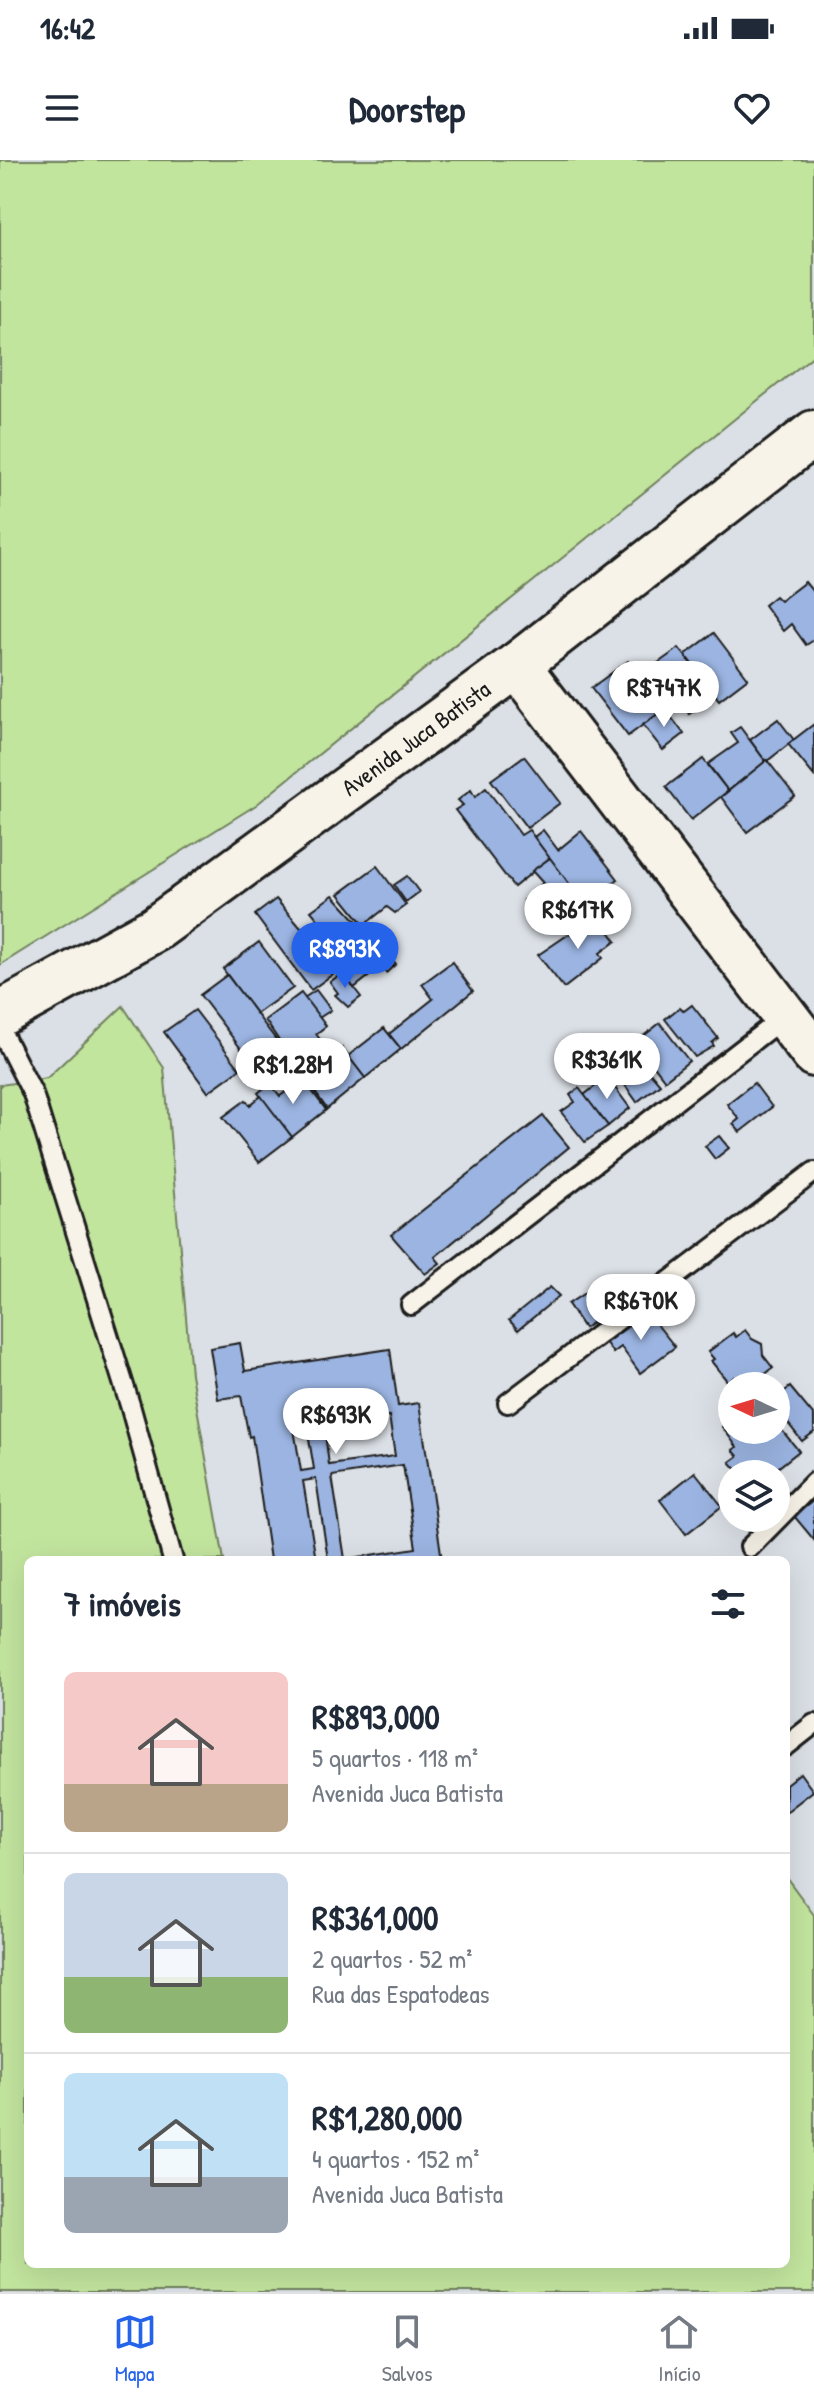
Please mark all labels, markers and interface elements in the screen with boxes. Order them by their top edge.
text: 16:42 [40,8,95,48]
text: Doorstep [349,84,465,133]
icon: menu [40,86,84,130]
icon: heart [730,86,774,130]
pin: R$747K [599,661,729,729]
text: R$747K [627,669,701,704]
street label: Avenida Juca Batista [335,673,496,803]
pin: R$617K [513,883,643,951]
text: R$617K [542,891,614,926]
pin: R$893K [280,922,410,990]
text: R$893K [309,930,381,965]
pin: R$361K [542,1033,672,1101]
pin: R$1.28M [219,1038,367,1106]
text: R$361K [572,1041,642,1076]
text: R$1.28M [254,1046,332,1081]
pin: R$670K [576,1274,706,1342]
text: R$670K [604,1282,678,1317]
north arrow [718,1372,790,1444]
map controls [718,1372,790,1532]
pin: R$693K [271,1388,401,1456]
text: R$693K [301,1396,371,1431]
button: layers [718,1460,790,1532]
text: 7 imóveis [64,1581,181,1627]
icon: filters [706,1582,750,1626]
text: R$893,000 [312,1694,440,1740]
icon: home [128,1704,224,1800]
text: 5 quartos · 118 m² [312,1740,478,1775]
text: Avenida Juca Batista [312,1775,503,1810]
text: R$361,000 [312,1895,438,1941]
icon: home [128,1905,224,2001]
text: 2 quartos · 52 m² [312,1941,472,1976]
text: Rua das Espatodeas [312,1976,490,2011]
text: R$1,280,000 [312,2095,462,2141]
icon: home [128,2105,224,2201]
text: 4 quartos · 152 m² [312,2141,479,2176]
text: Avenida Juca Batista [312,2176,503,2211]
tab: Mapa [113,2310,157,2388]
tab: Salvos [382,2310,432,2388]
tab: Início [657,2310,701,2388]

